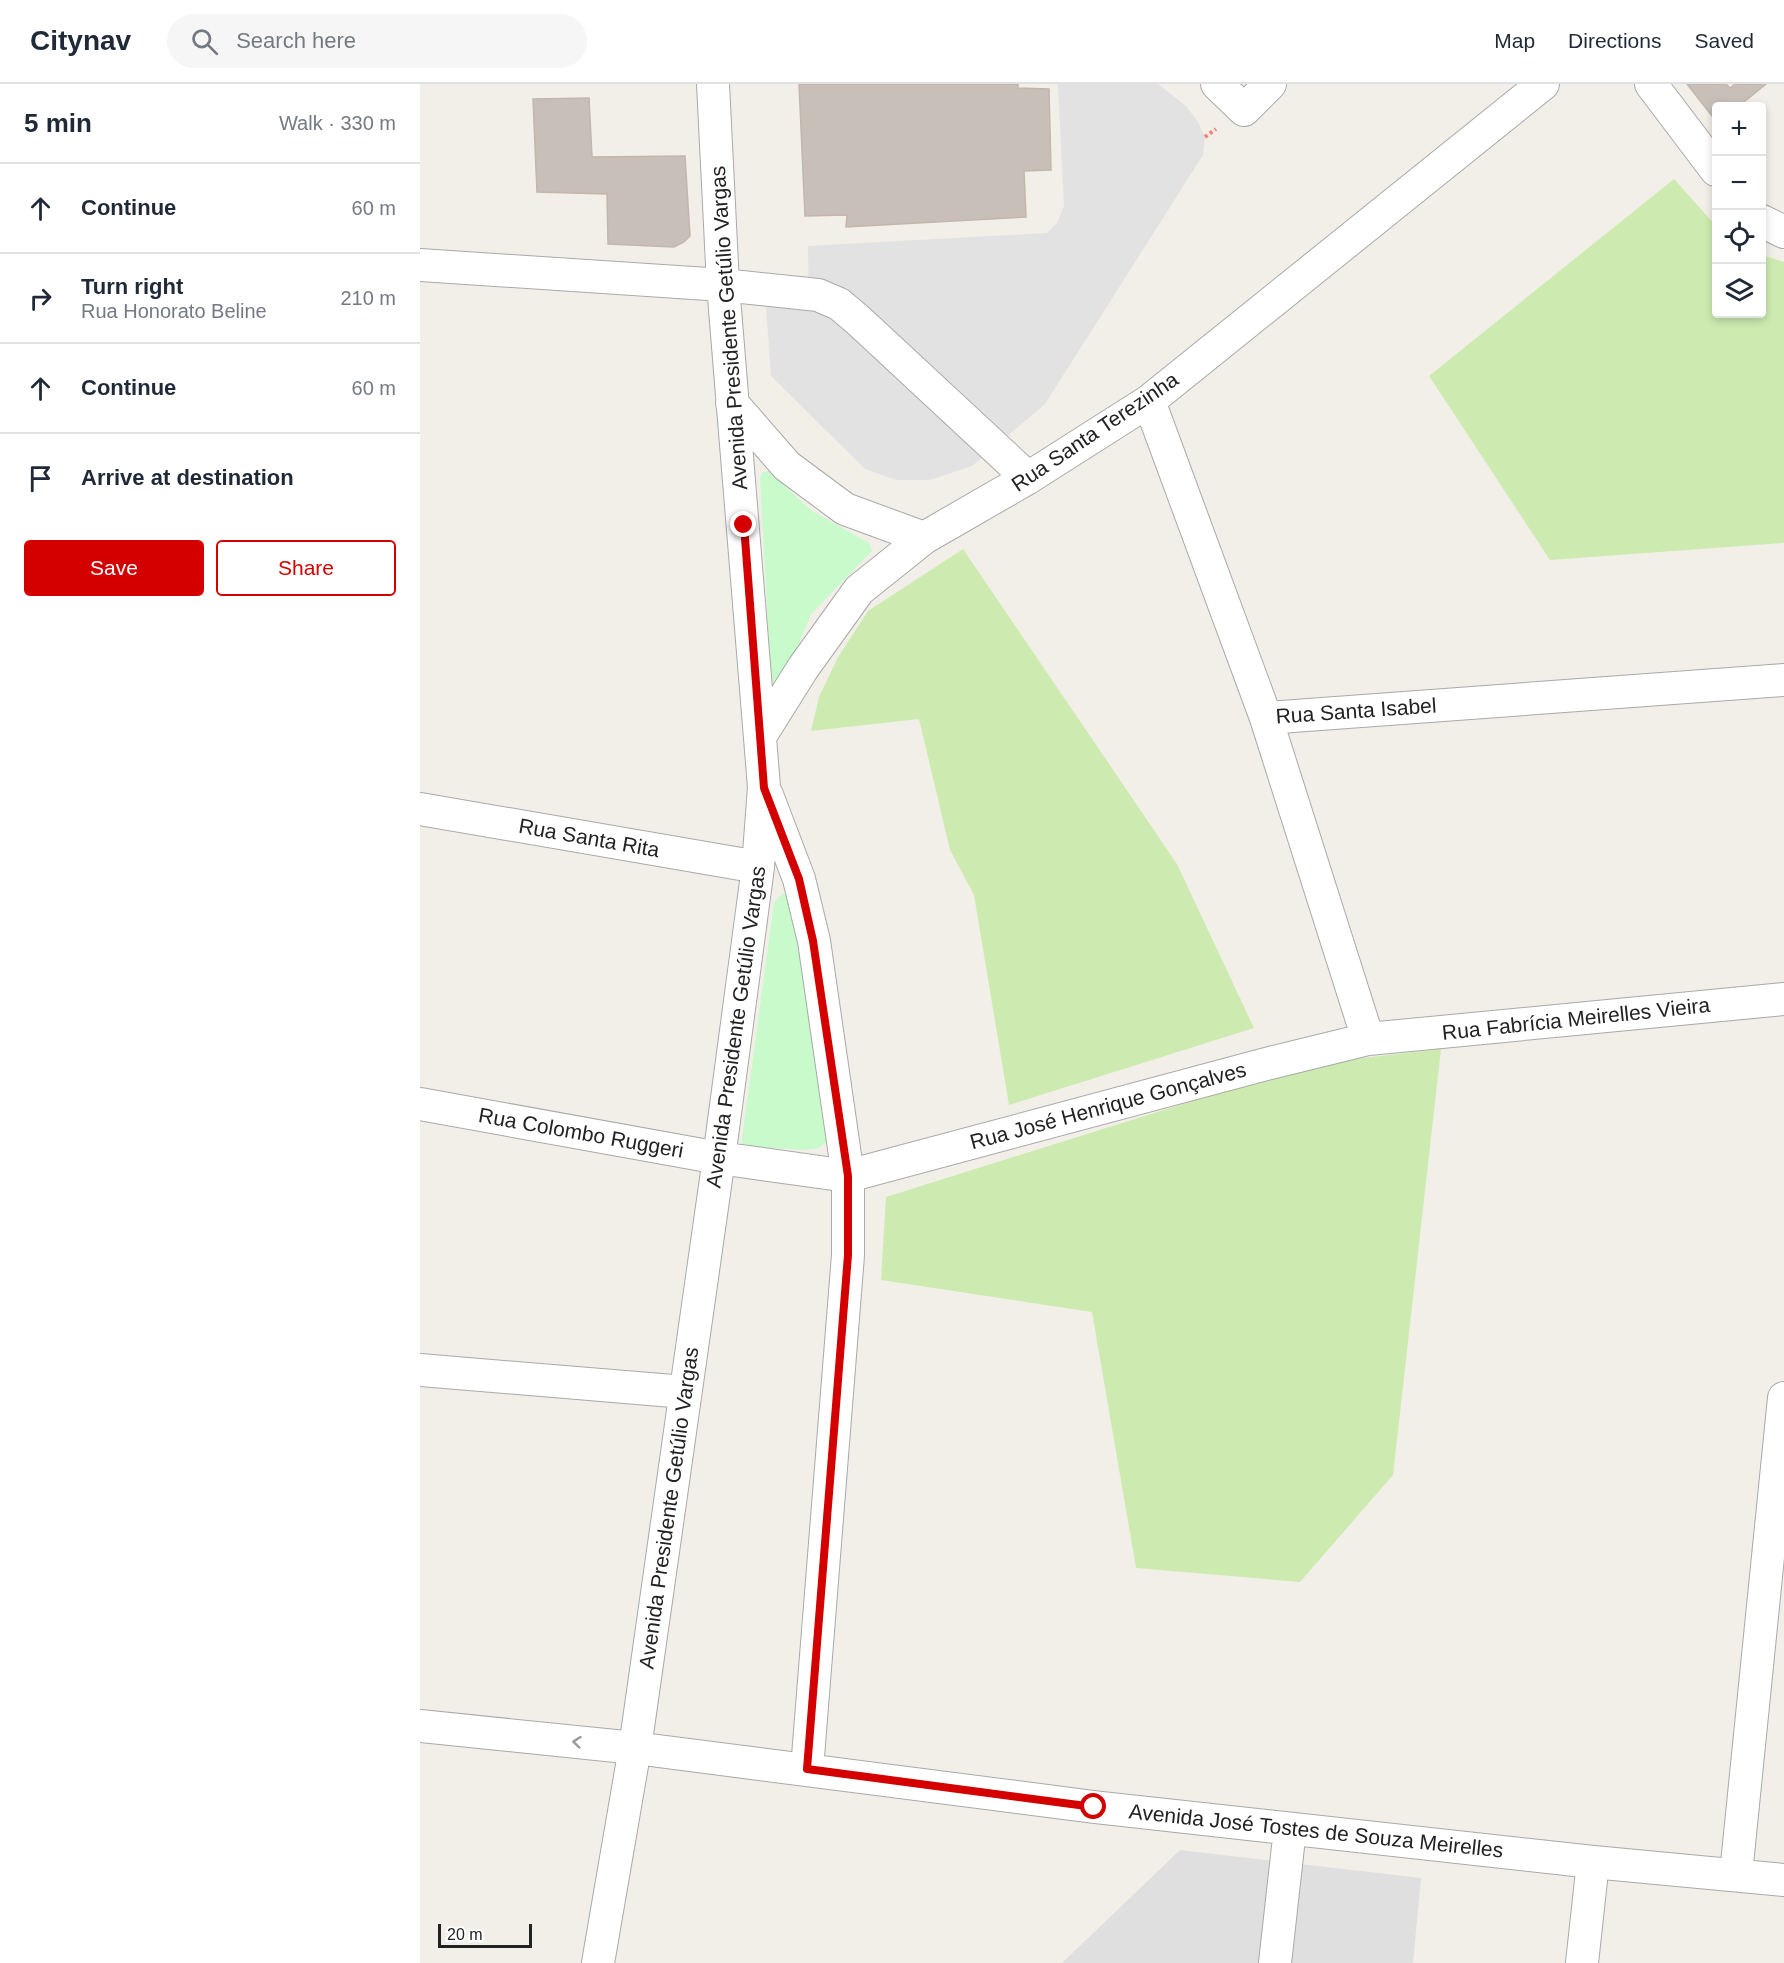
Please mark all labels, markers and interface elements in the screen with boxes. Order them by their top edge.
search box [167,14,587,68]
text: Citynav [30,25,131,56]
icon: search [188,25,221,58]
text: Search here [236,28,356,53]
text: Map [1494,29,1535,52]
text: Directions [1568,29,1661,52]
text: Saved [1694,29,1754,52]
map controls [1712,102,1766,318]
button: + [1712,102,1766,156]
text: 5 min [24,108,92,138]
text: Walk · 330 m [279,112,396,134]
button: − [1712,156,1766,210]
street label: Avenida Presidente Getúlio Vargas [706,165,751,491]
icon: ahead [24,192,57,225]
text: Continue [81,195,176,220]
text: 60 m [352,197,396,219]
button: locate [1712,210,1766,264]
button: layers [1712,264,1766,318]
text: Turn right [81,274,183,299]
icon: right [24,282,57,315]
text: 210 m [340,287,396,309]
text: Rua Honorato Beline [81,300,267,322]
street label: Rua Santa Terezinha [1007,367,1183,496]
icon: ahead [24,372,57,405]
text: Continue [81,375,176,400]
text: 60 m [352,377,396,399]
icon: arrive [24,462,57,495]
text: Arrive at destination [81,465,294,490]
route end [730,511,756,537]
button: Save [24,540,204,596]
button: Share [216,540,396,596]
street label: Rua Santa Isabel [1275,693,1437,728]
street label: Rua Santa Rita [517,814,662,861]
street label: Avenida Presidente Getúlio Vargas [702,864,770,1189]
street label: Rua Fabrícia Meirelles Vieira [1441,993,1711,1044]
street label: Rua José Henrique Gonçalves [967,1058,1248,1153]
street label: Rua Colombo Ruggeri [477,1103,685,1162]
street label: Avenida Presidente Getúlio Vargas [635,1345,703,1670]
one-way arrow [572,1736,582,1749]
route start [1080,1793,1106,1819]
street label: Avenida José Tostes de Souza Meirelles [1128,1799,1504,1862]
scale bar [438,1921,532,1948]
text: 20 m [447,1926,483,1943]

